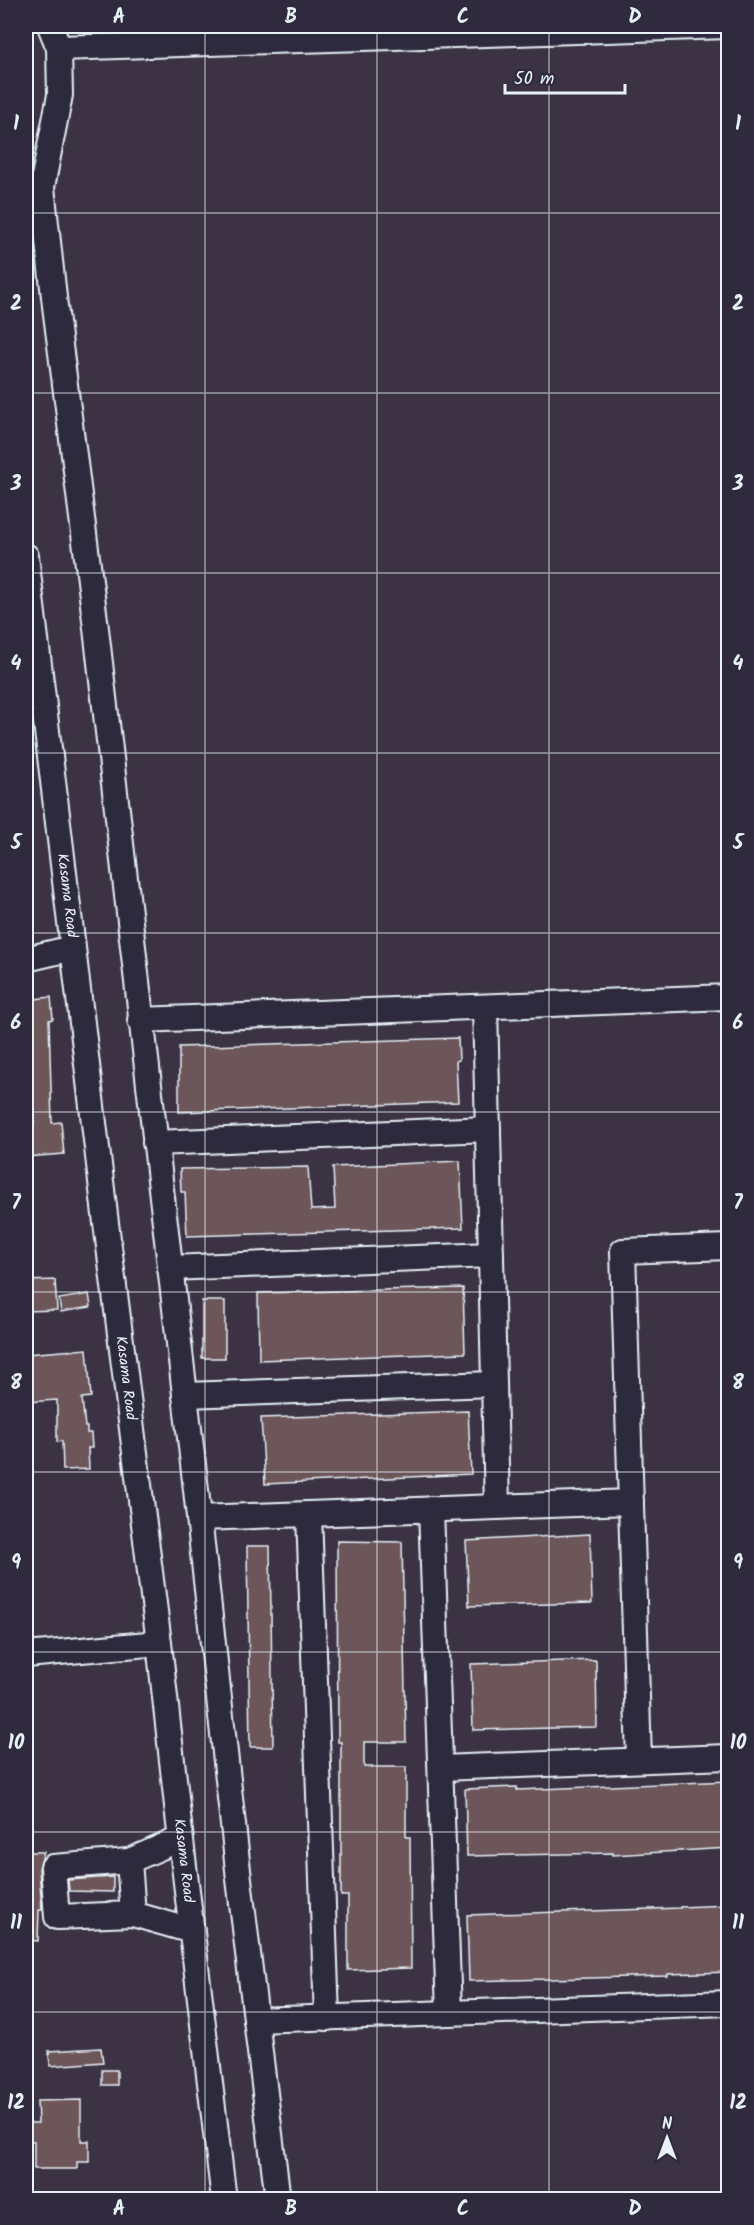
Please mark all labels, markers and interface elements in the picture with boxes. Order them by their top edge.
text: A [113,2,125,34]
text: B [285,2,297,34]
text: C [457,2,469,34]
text: D [628,2,642,34]
scale bar [505,57,625,95]
text: 50 m [514,65,554,94]
text: 1 [13,109,19,141]
text: 1 [735,109,741,141]
text: 2 [10,289,22,321]
text: 2 [732,289,744,321]
text: 3 [10,469,22,501]
text: 3 [732,469,744,501]
text: 4 [11,649,22,681]
text: 4 [733,649,744,681]
text: 5 [10,828,23,860]
text: 5 [732,828,745,860]
street label: Kasama Road [50,852,84,939]
text: 6 [11,1008,22,1040]
text: 6 [733,1008,744,1040]
text: 7 [11,1188,21,1220]
text: 7 [733,1188,743,1220]
street label: Kasama Road [108,1335,143,1422]
text: 8 [10,1368,22,1400]
text: 8 [732,1368,744,1400]
text: 9 [11,1548,21,1580]
text: 9 [733,1548,743,1580]
text: 10 [8,1728,25,1760]
text: 10 [730,1728,747,1760]
street label: Kasama Road [166,1817,200,1904]
text: 11 [10,1908,22,1940]
text: 11 [732,1908,744,1940]
text: 12 [7,2088,25,2120]
text: 12 [729,2088,747,2120]
north arrow [637,2108,697,2168]
text: N [662,2112,672,2137]
text: A [113,2194,125,2225]
text: B [285,2194,297,2225]
text: C [457,2194,469,2225]
text: D [628,2194,642,2225]

